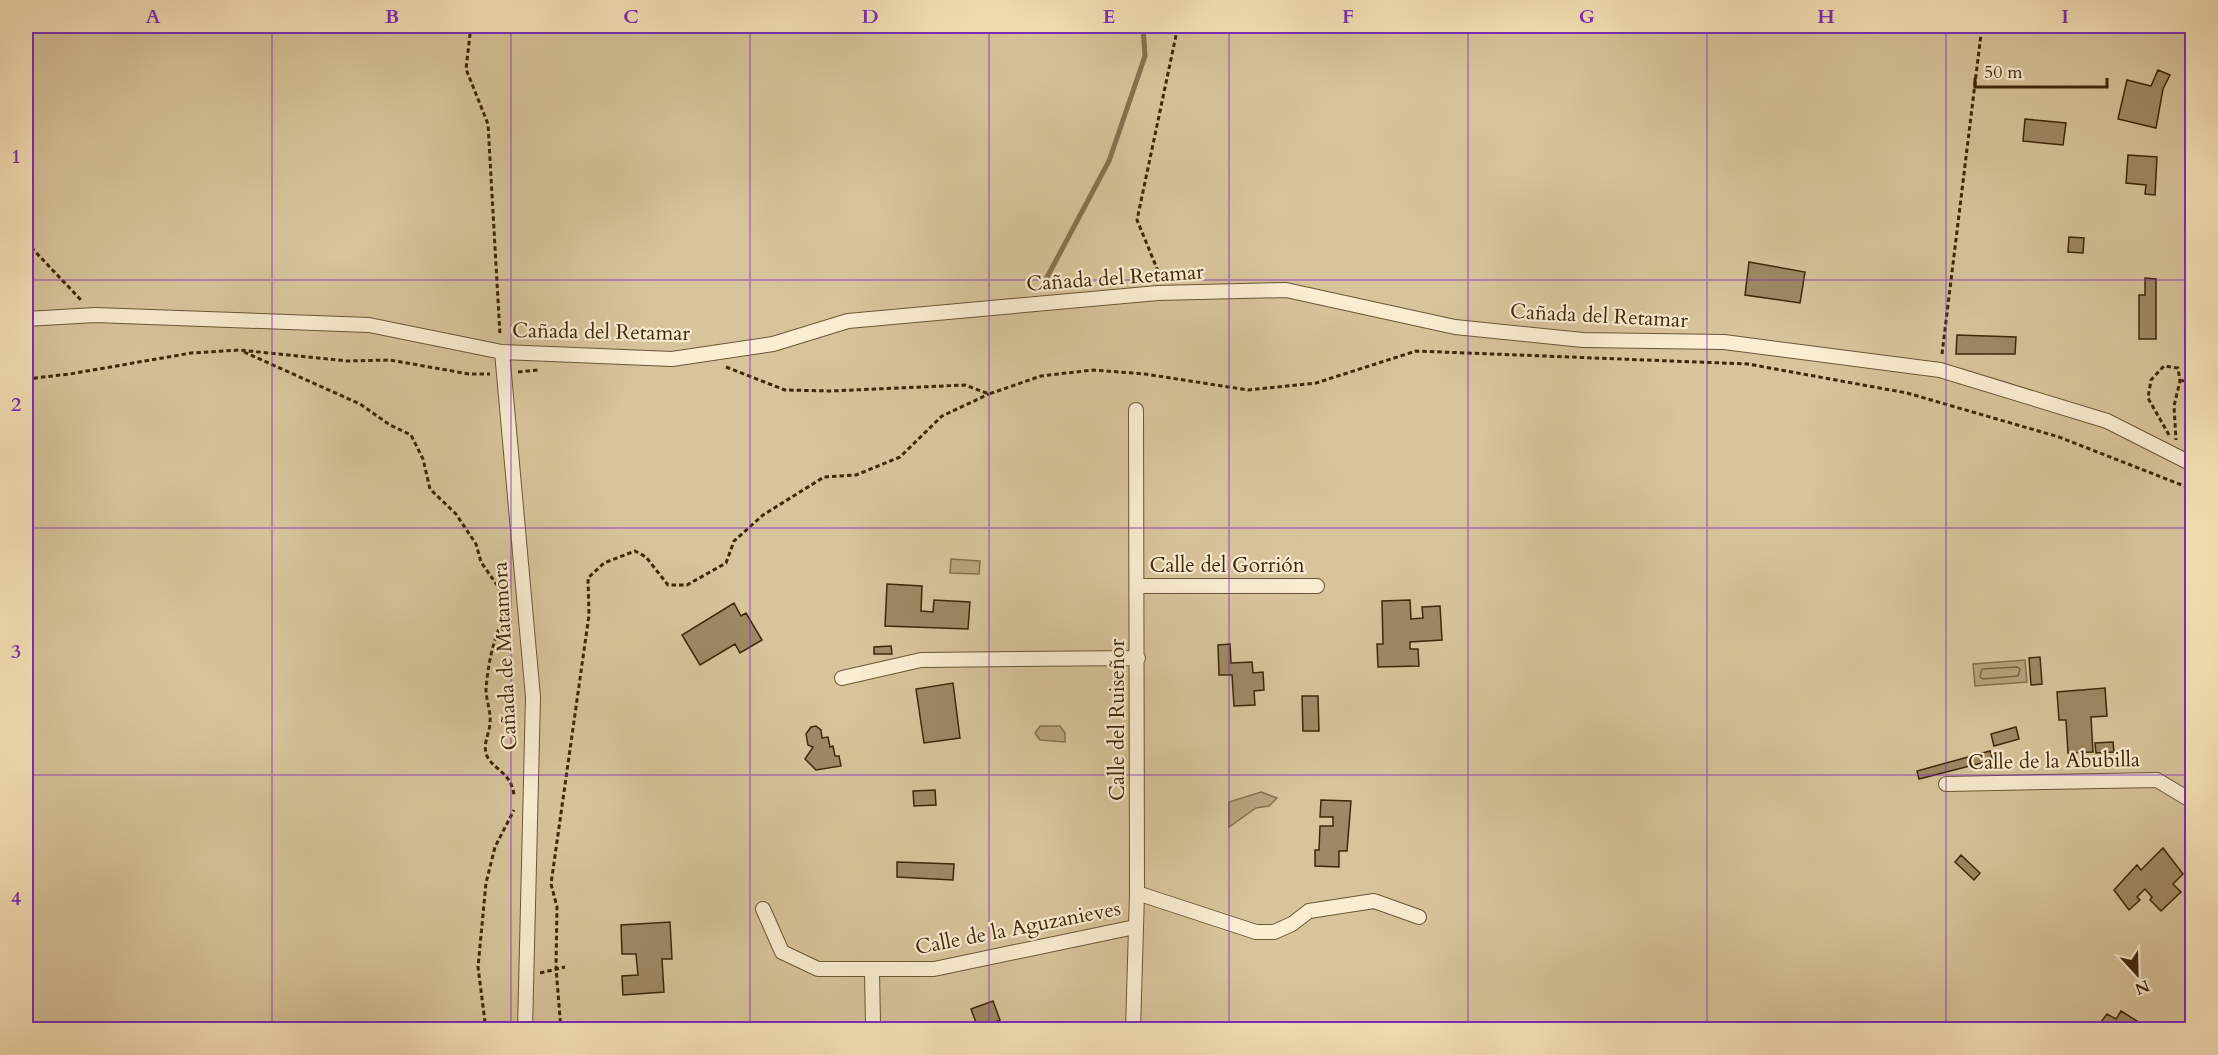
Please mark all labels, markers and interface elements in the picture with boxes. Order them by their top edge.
text: A [145,3,161,30]
text: B [385,3,399,30]
text: C [623,3,639,30]
text: D [861,3,879,30]
text: E [1103,3,1115,30]
text: F [1342,3,1354,30]
text: G [1579,3,1595,30]
text: H [1817,3,1835,30]
text: I [2061,3,2069,30]
scale bar [1975,51,2107,89]
text: 50 m [1984,60,2023,85]
text: 1 [11,143,21,170]
street label: Cañada del Retamar [1025,257,1205,299]
street label: Cañada del Retamar [1509,297,1689,335]
street label: Cañada del Retamar [512,316,691,348]
text: 2 [11,391,21,418]
street label: Calle del Gorrión [1149,551,1305,580]
street label: Cañada de Matamora [486,561,524,751]
text: 3 [11,638,21,665]
street label: Calle del Ruiseñor [1103,639,1132,801]
street label: Calle de la Abubilla [1968,745,2140,777]
text: 4 [11,885,21,912]
street label: Calle de la Aguzanieves [913,894,1123,962]
north arrow [2107,944,2167,1004]
text: N [2132,974,2153,1000]

